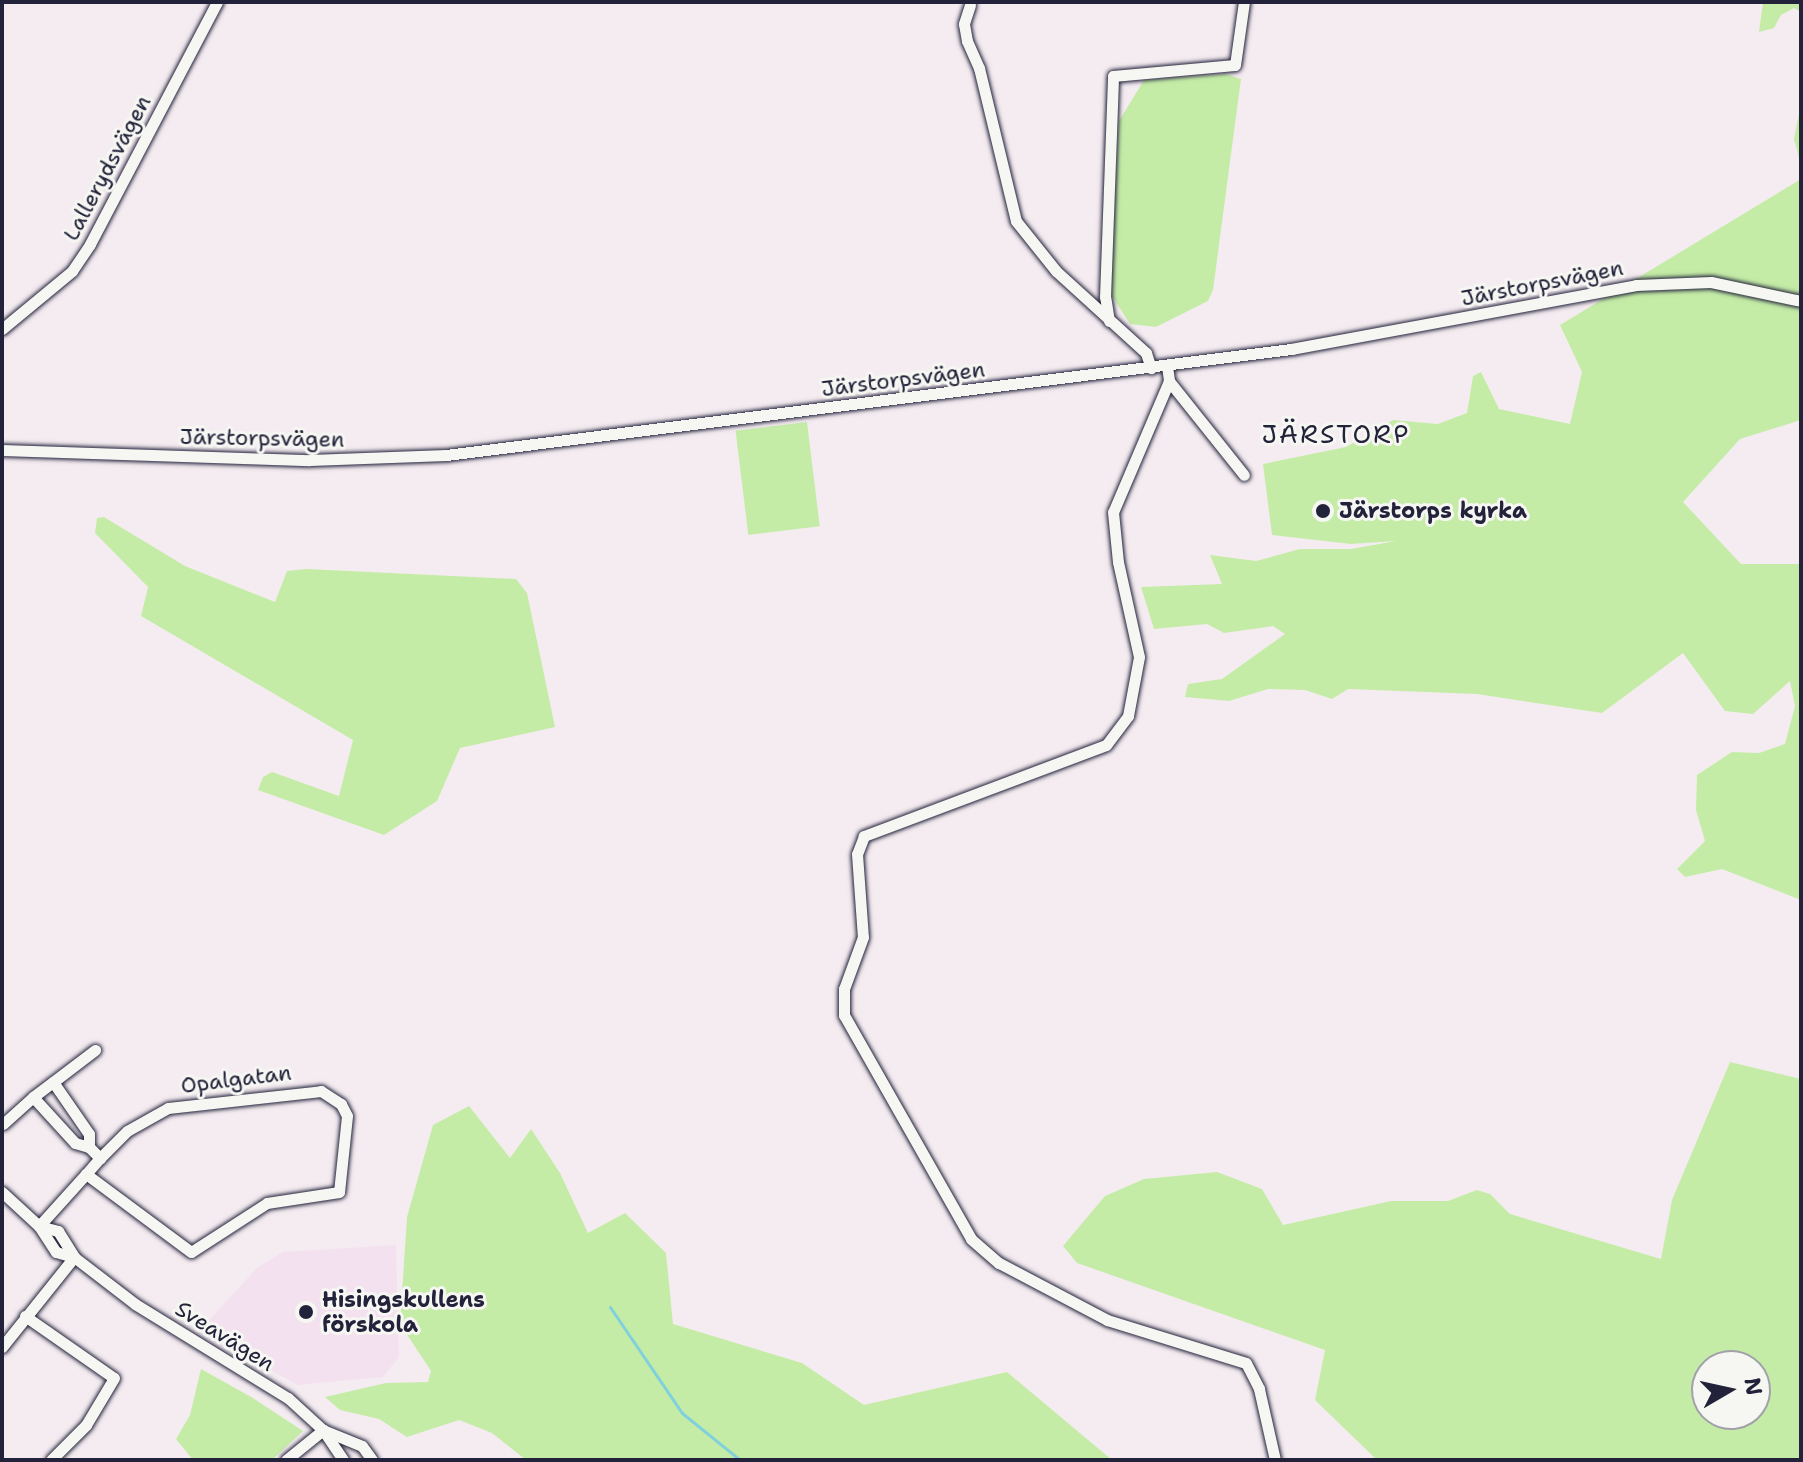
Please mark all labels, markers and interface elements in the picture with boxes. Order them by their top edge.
street label: Lallerydsvägen [58,91,156,245]
street label: Järstorpsvägen [1459,254,1625,312]
street label: Järstorpsvägen [820,356,986,402]
district label: JÄRSTORP [1262,418,1410,450]
street label: Järstorpsvägen [179,423,345,453]
place label: Järstorps kyrka [1339,498,1527,524]
marker: Järstorps kyrka [1314,502,1332,520]
street label: Opalgatan [179,1059,293,1099]
place label: Hisingskullens förskola [322,1286,485,1338]
street label: Sveavägen [171,1295,279,1377]
marker: Hisingskullens förskola [297,1303,315,1321]
north arrow [1691,1350,1771,1430]
text: N [1738,1376,1769,1397]

